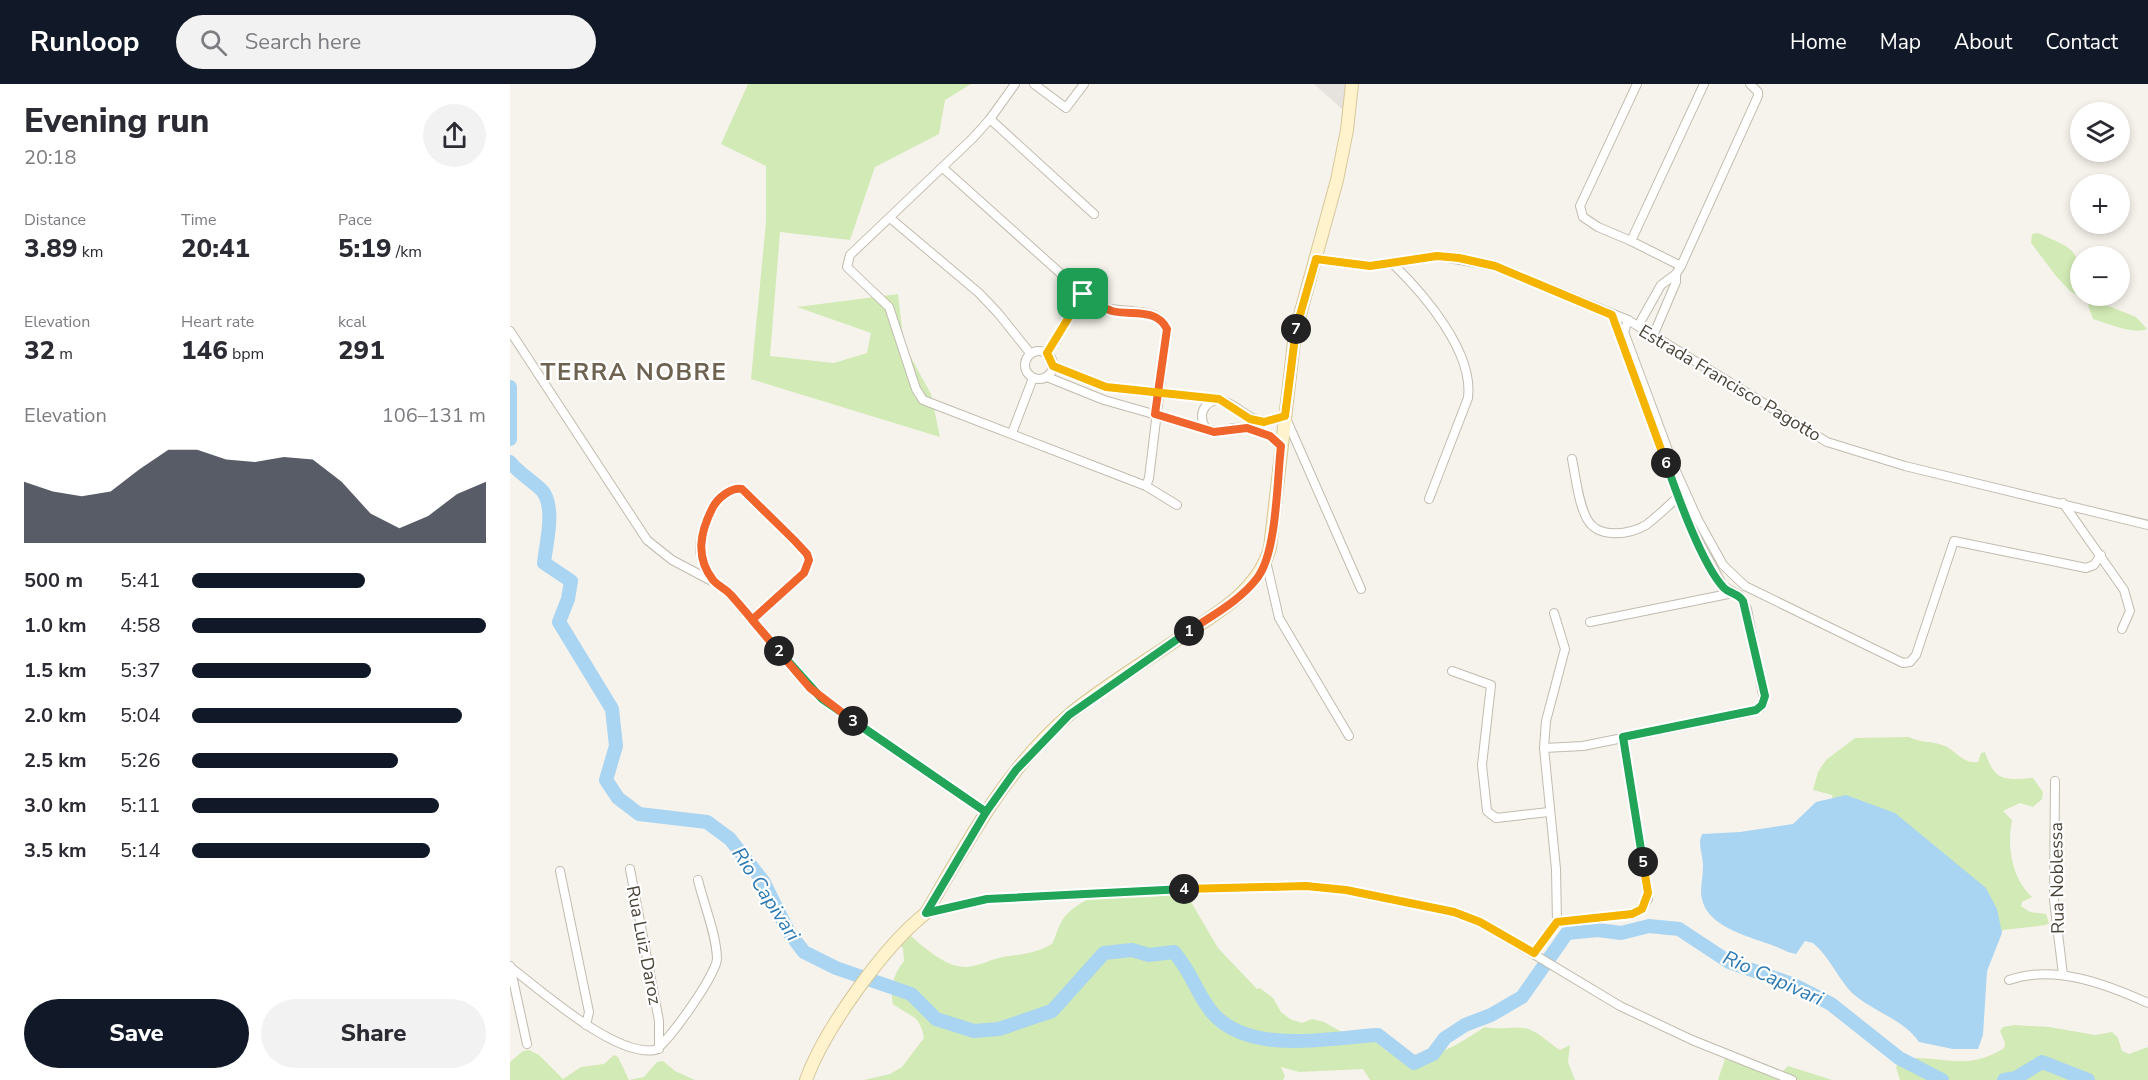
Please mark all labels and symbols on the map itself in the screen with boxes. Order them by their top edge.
pin [1057,268,1108,319]
pin: 7 [1281,314,1311,344]
street label: Estrada Francisco Pagotto [1634,319,1826,447]
district label: TERRA NOBRE [541,356,727,388]
pin: 6 [1651,448,1681,478]
pin: 1 [1174,616,1204,646]
pin: 2 [764,636,794,666]
pin: 3 [838,706,868,736]
street label: Rua Noblessa [2044,822,2070,934]
water label: Rio Capivari [726,842,807,946]
pin: 5 [1628,847,1658,877]
pin: 4 [1169,874,1199,904]
street label: Rua Luiz Daroz [621,884,667,1006]
water label: Rio Capivari [1719,944,1828,1012]

